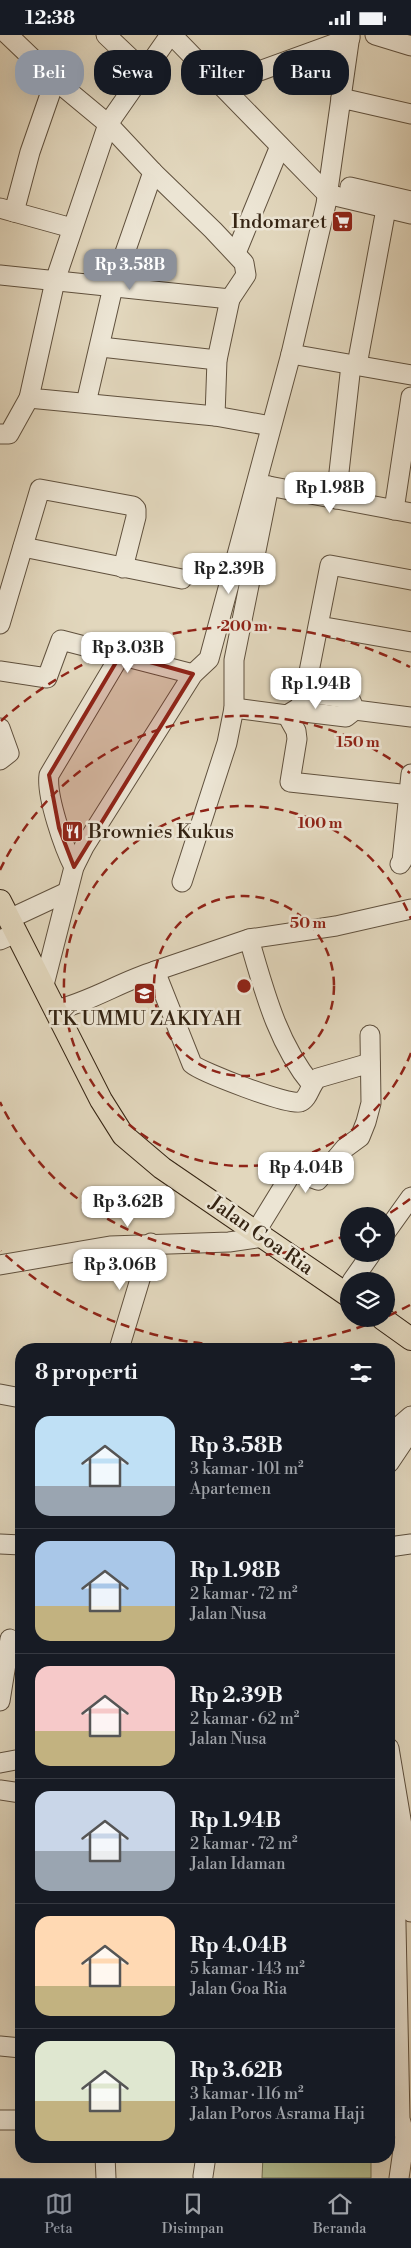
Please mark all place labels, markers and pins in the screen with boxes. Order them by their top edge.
place label: Indomaret [232,210,327,235]
supermarket icon: Indomaret [331,210,355,234]
pin: Rp 3.58B [78,249,182,291]
pin: Rp 1.98B [278,471,382,514]
pin: Rp 2.39B [177,553,281,595]
pin: Rp 3.03B [76,631,180,674]
pin: Rp 1.94B [264,667,368,710]
restaurant icon: Brownies Kukus [60,820,84,844]
place label: Brownies Kukus [87,820,234,845]
centre of rings [235,977,253,995]
school or university icon: TK UMMU ZAKIYAH [133,981,157,1005]
place label: TK UMMU ZAKIYAH [48,1007,242,1032]
pin: Rp 4.04B [254,1151,358,1194]
pin: Rp 3.62B [76,1185,180,1228]
pin: Rp 3.06B [68,1249,172,1291]

